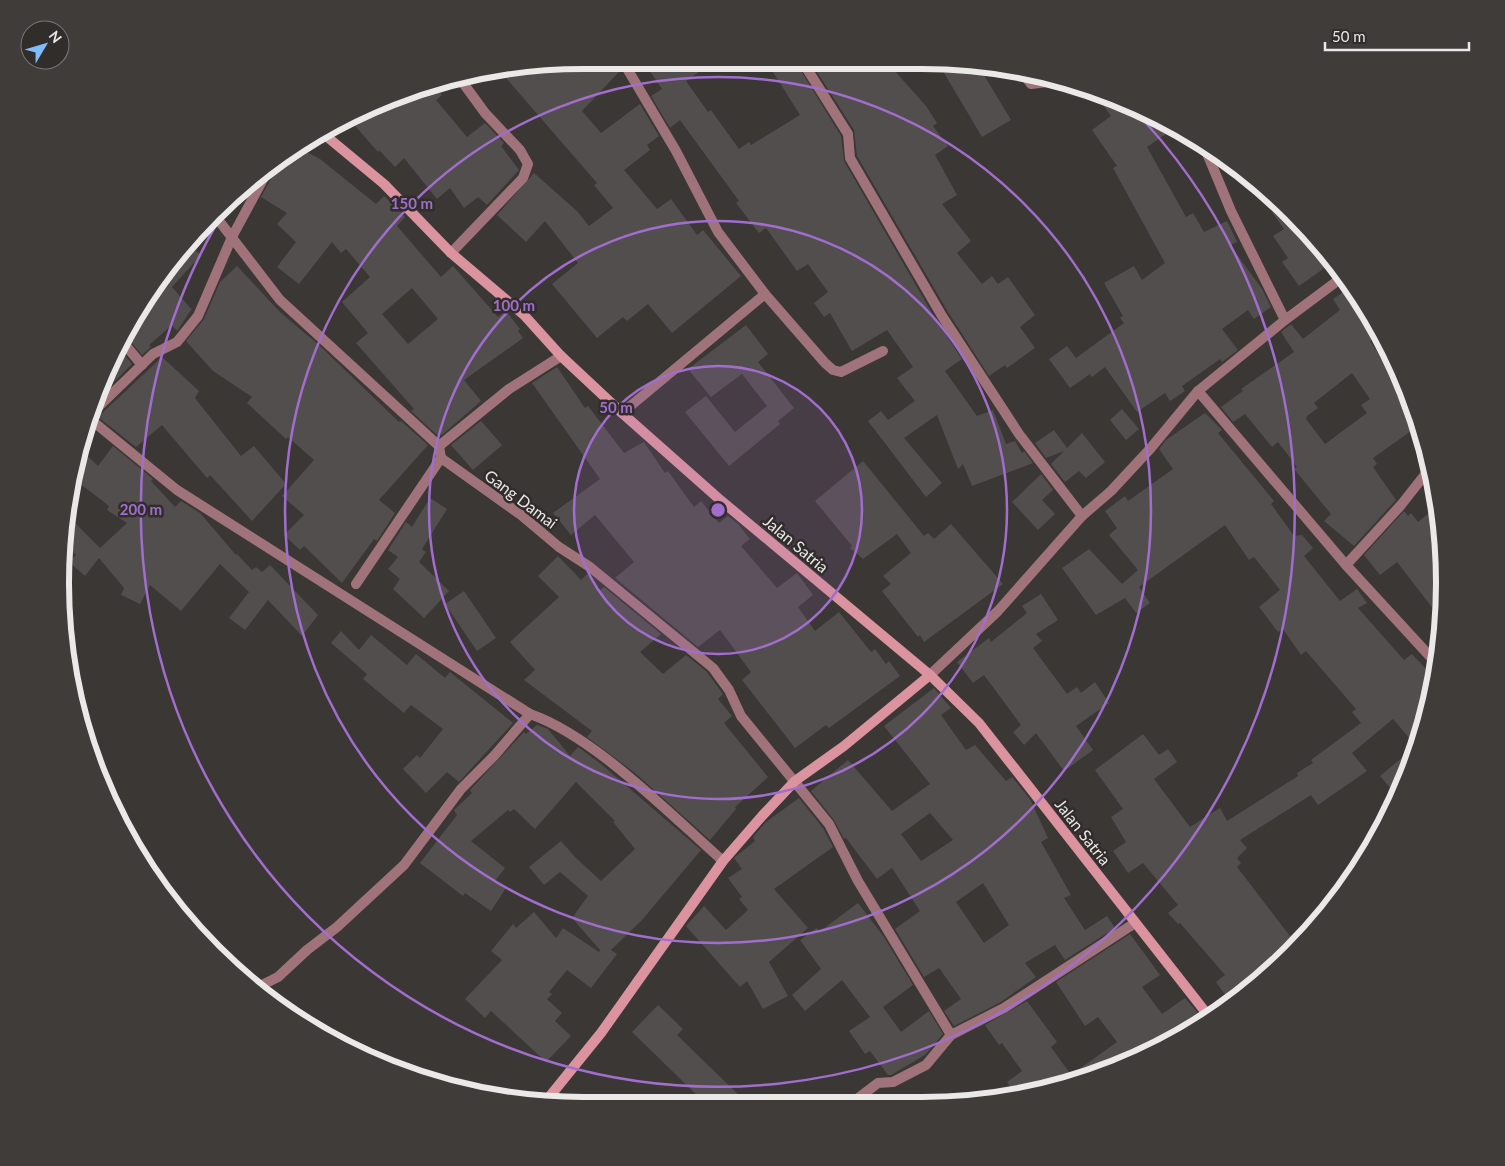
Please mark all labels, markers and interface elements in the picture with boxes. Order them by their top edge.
north arrow [20,20,70,70]
scale bar [1325,20,1469,52]
text: N [46,27,66,46]
text: 50 m [1332,27,1366,45]
text: 150 m [391,194,433,212]
text: 100 m [493,296,535,314]
text: 50 m [599,398,633,416]
street label: Gang Damai [481,465,561,532]
text: 200 m [120,500,162,518]
centre of rings [709,501,727,519]
street label: Jalan Satria [760,511,833,576]
street label: Jalan Satria [1052,795,1115,869]

